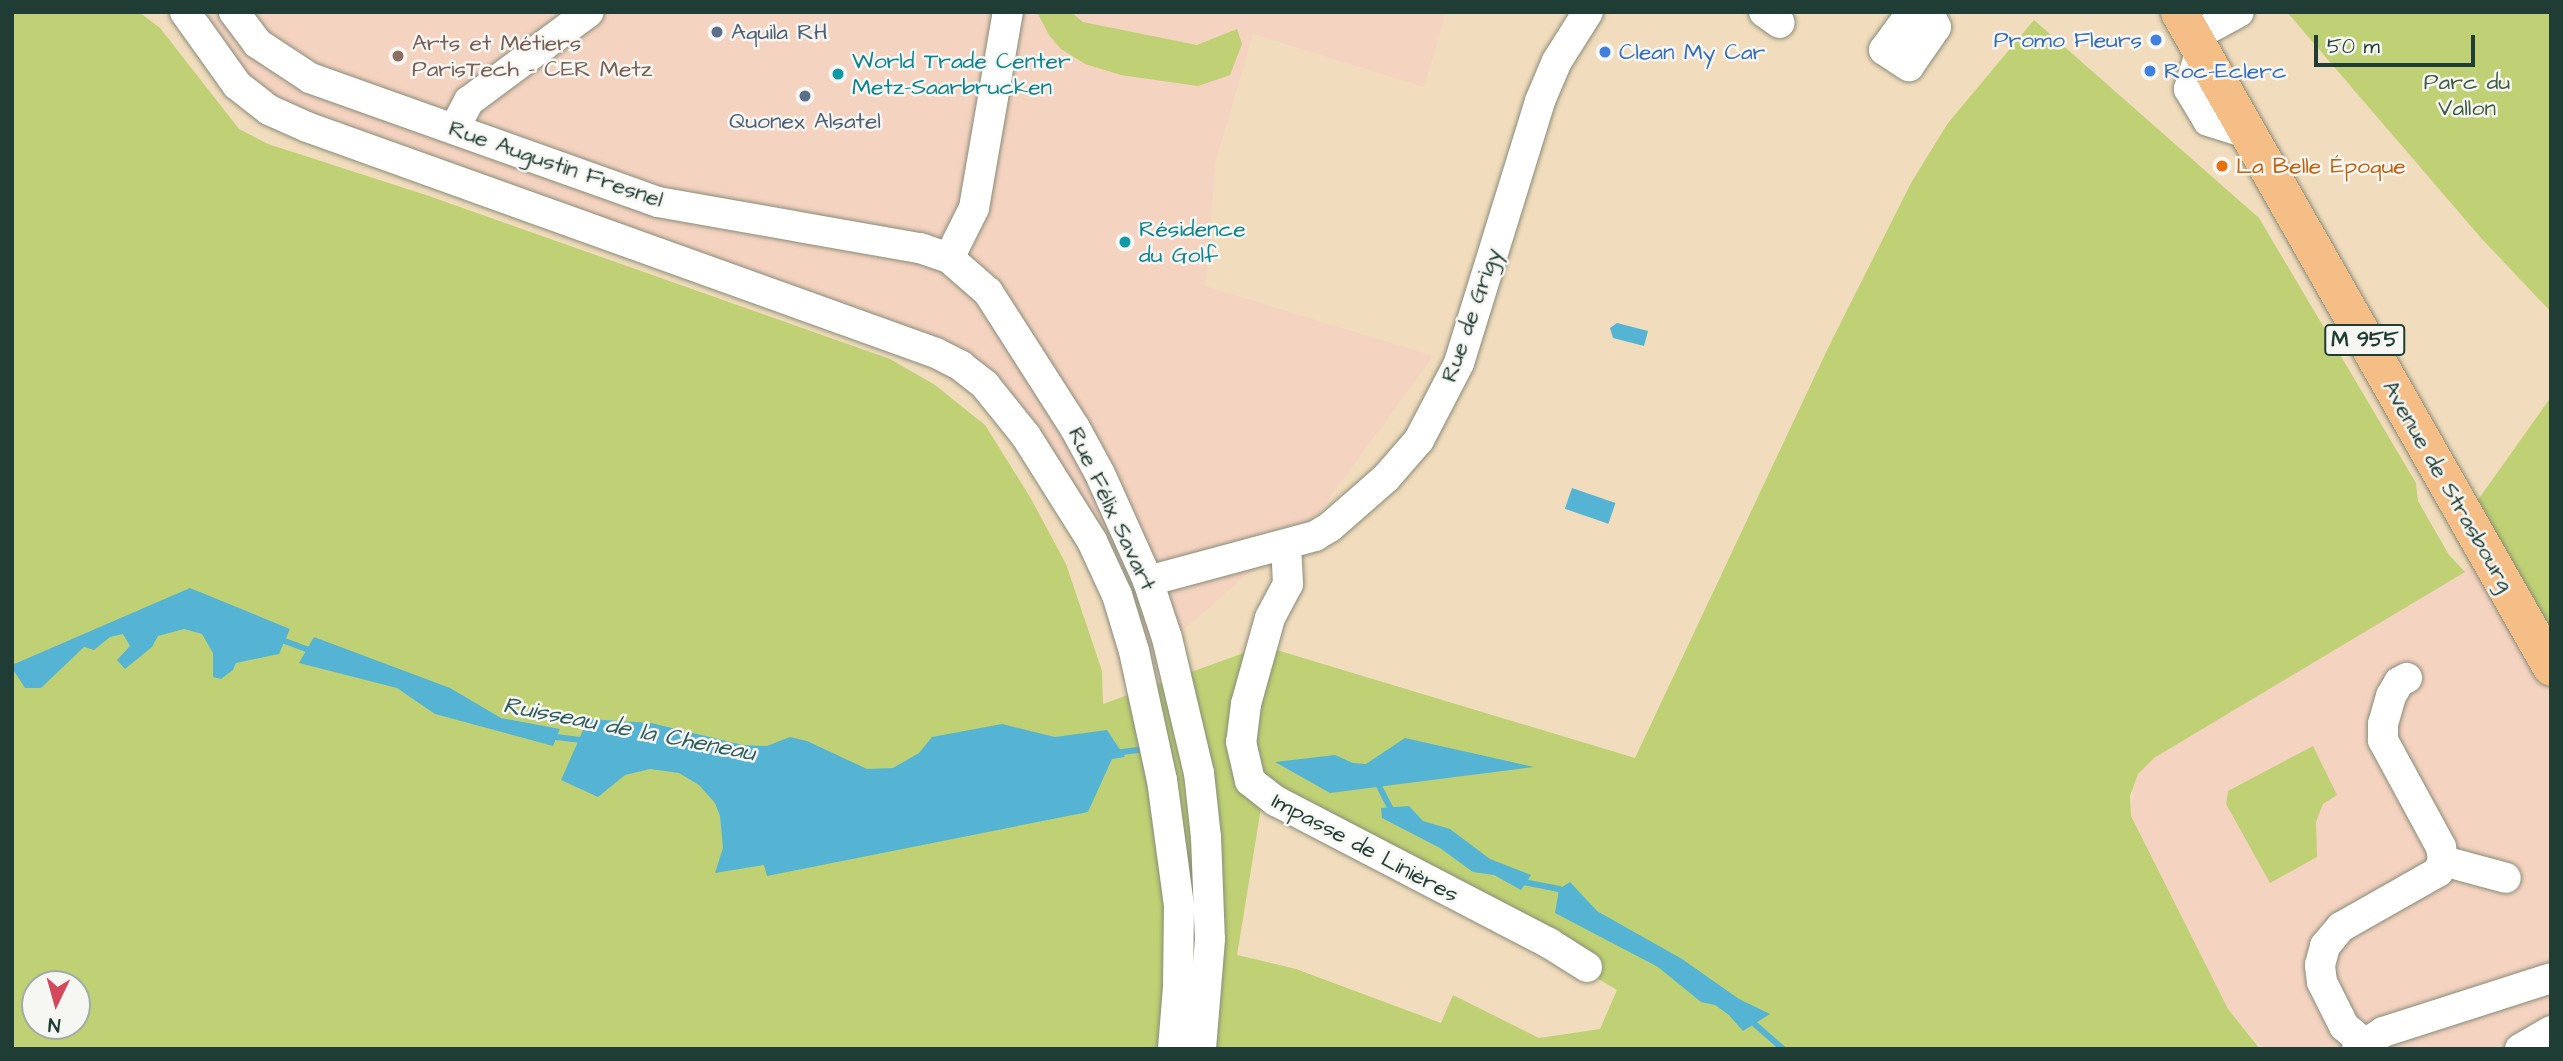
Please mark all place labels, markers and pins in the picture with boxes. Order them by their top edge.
place label: Aquila RH [731,18,828,46]
marker: Aquila RH [709,24,725,40]
place label: Promo Fleurs [1994,26,2142,54]
place label: Arts et Métiers ParisTech - CER Metz [412,29,652,83]
marker: Promo Fleurs [2148,32,2164,48]
place label: Clean My Car [1619,38,1765,66]
marker: Clean My Car [1597,44,1613,60]
place label: World Trade Center Metz-Saarbrucken [852,47,1071,101]
marker: Arts et Métiers ParisTech - CER Metz [390,48,406,64]
place label: Roc-Eclerc [2164,57,2287,85]
marker: Roc-Eclerc [2142,63,2158,79]
marker: World Trade Center Metz-Saarbrucken [830,66,846,82]
marker: Quonex Alsatel [797,88,813,104]
place label: Quonex Alsatel [729,107,881,135]
place label: La Belle Époque [2236,152,2406,180]
marker: La Belle Époque [2214,158,2230,174]
place label: Résidence du Golf [1139,215,1246,269]
marker: Résidence du Golf [1117,234,1133,250]

